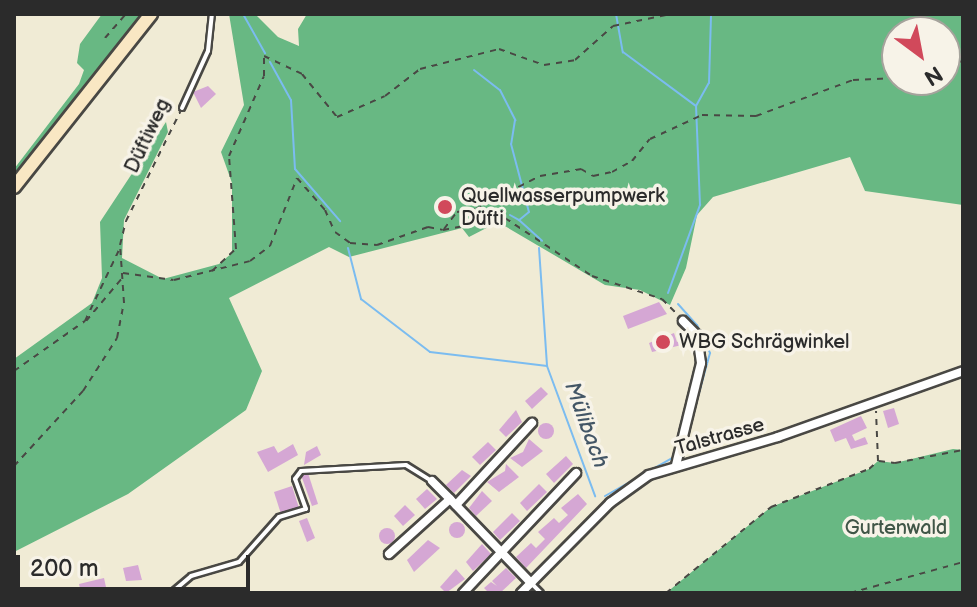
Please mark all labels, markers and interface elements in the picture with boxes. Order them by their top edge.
north arrow [881,16,961,96]
text: N [919,59,947,91]
street label: Düftiweg [120,95,176,177]
place label: Quellwasserpumpwerk Düfti [461,184,665,231]
marker: Quellwasserpumpwerk Düfti [436,198,454,216]
place label: WBG Schrägwinkel [679,330,850,354]
marker: WBG Schrägwinkel [654,333,672,351]
water label: Mülibach [558,378,614,472]
street label: Talstrasse [673,413,767,461]
park label: Gurtenwald [845,516,947,540]
scale bar [20,539,254,589]
text: 200 m [30,554,99,583]

